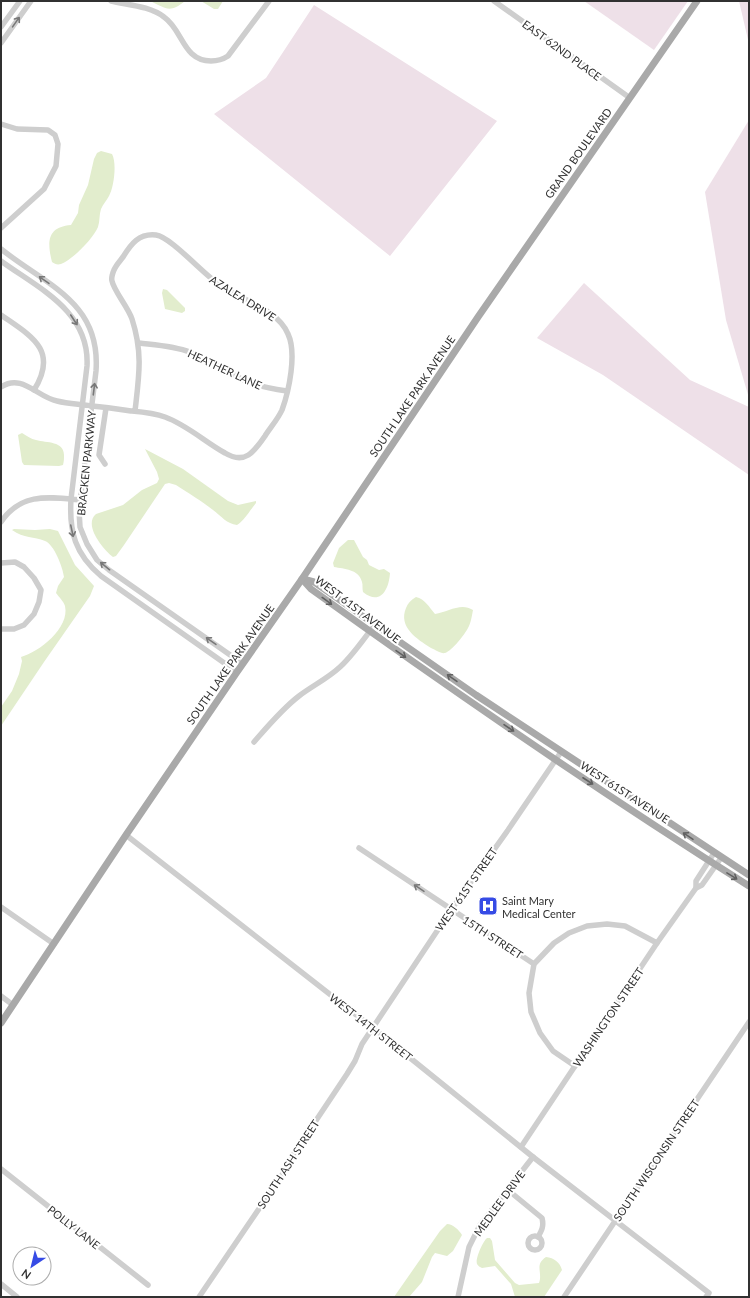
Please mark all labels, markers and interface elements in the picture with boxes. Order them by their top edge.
one-way arrow [12,17,20,28]
street label: EAST 62ND PLACE [520,17,604,83]
street label: GRAND BOULEVARD [542,105,614,201]
street label: AZALEA DRIVE [208,272,278,324]
one-way arrow [38,276,49,284]
one-way arrow [71,314,79,326]
street label: SOUTH LAKE PARK AVENUE [366,333,458,459]
street label: HEATHER LANE [186,346,264,392]
one-way arrow [90,383,98,396]
street label: BRACKEN PARKWAY [74,410,98,516]
one-way arrow [69,524,77,537]
one-way arrow [99,562,110,571]
street label: WEST 61ST AVENUE [313,573,403,645]
one-way arrow [322,597,333,605]
street label: SOUTH LAKE PARK AVENUE [183,601,277,727]
one-way arrow [205,637,216,645]
one-way arrow [396,650,407,658]
one-way arrow [446,674,457,682]
one-way arrow [503,724,514,732]
street label: WEST 61ST AVENUE [578,758,672,826]
one-way arrow [582,777,593,785]
one-way arrow [683,832,694,840]
street label: WEST 61ST STREET [432,844,500,933]
one-way arrow [726,872,738,880]
one-way arrow [414,884,425,892]
place label: Saint Mary Medical Center [502,894,576,920]
hospital icon: Saint Mary Medical Center [477,895,499,917]
street label: 15TH STREET [461,913,526,962]
street label: WASHINGTON STREET [570,964,646,1069]
street label: WEST 14TH STREET [327,991,415,1064]
street label: SOUTH WISCONSIN STREET [610,1096,702,1223]
street label: SOUTH ASH STREET [254,1117,322,1211]
street label: MEDLEE DRIVE [471,1168,527,1238]
street label: POLLY LANE [45,1203,103,1251]
north arrow [12,1246,52,1286]
text: N [19,1267,33,1282]

